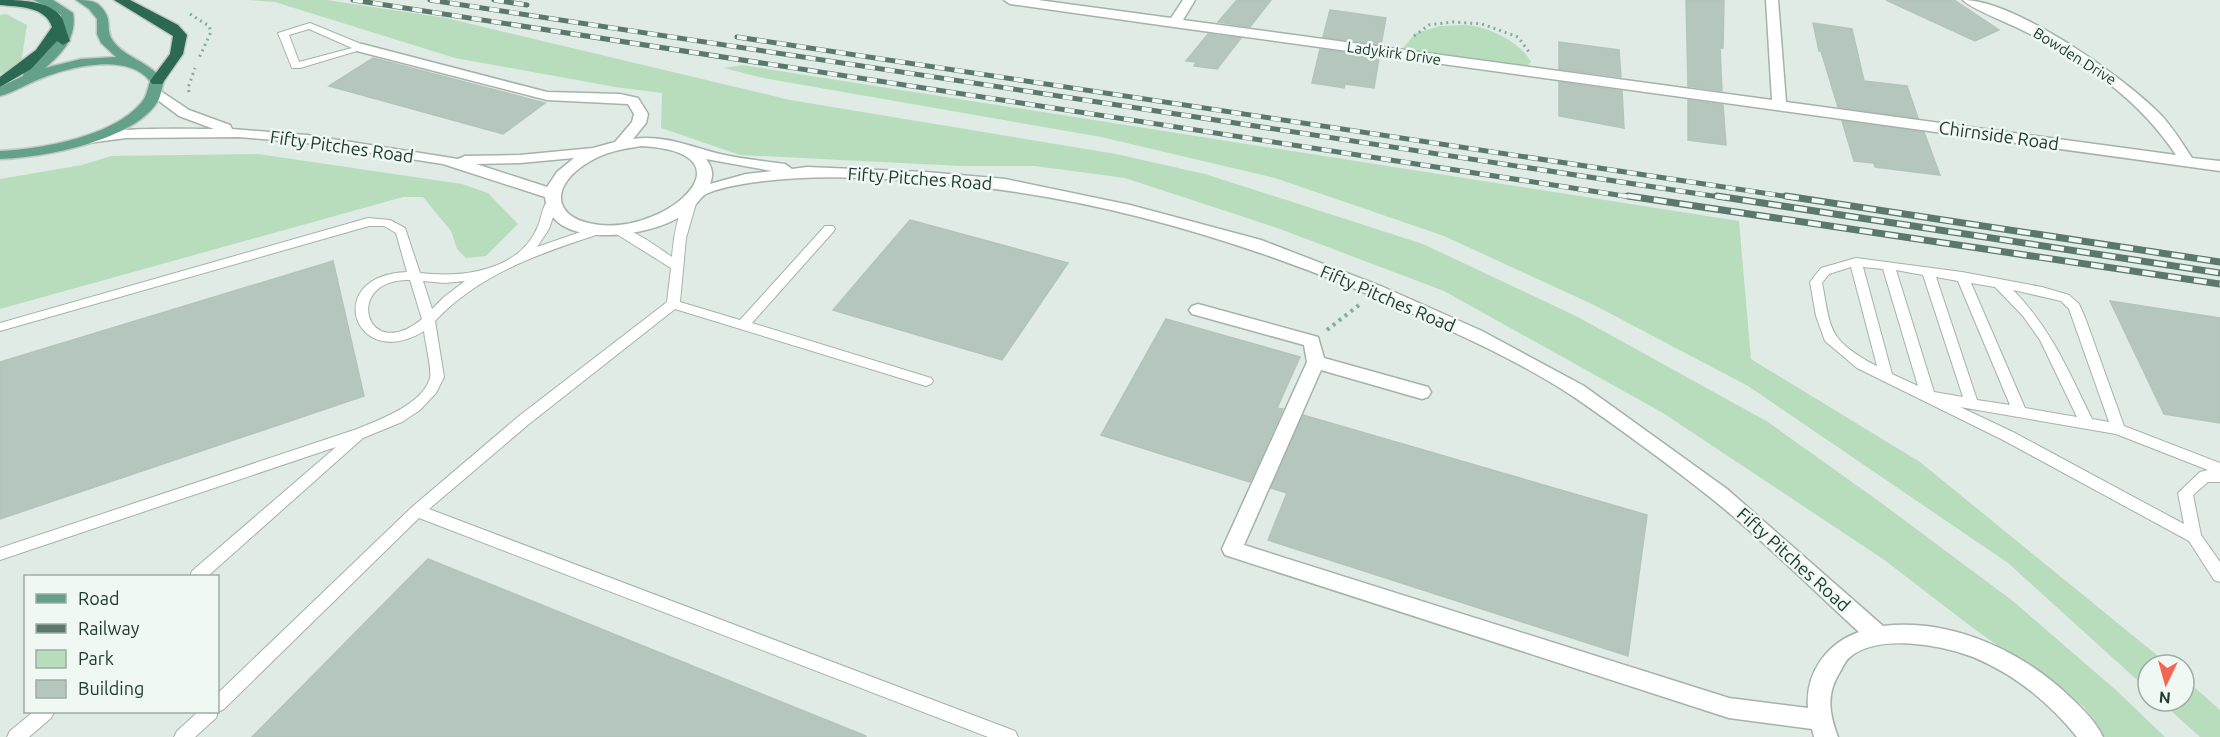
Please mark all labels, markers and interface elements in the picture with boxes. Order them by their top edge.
street label: Bowden Drive [2030,24,2120,88]
street label: Ladykirk Drive [1346,38,1442,68]
street label: Chirnside Road [1938,117,2060,153]
street label: Fifty Pitches Road [269,126,415,166]
street label: Fifty Pitches Road [847,163,993,193]
street label: Fifty Pitches Road [1317,261,1459,335]
street label: Fifty Pitches Road [1734,503,1854,615]
legend [24,575,219,713]
text: Road [78,588,120,608]
text: Railway [78,618,140,638]
text: Park [78,648,114,668]
north arrow [2136,653,2196,713]
text: Building [78,678,144,698]
text: N [2158,688,2171,707]

